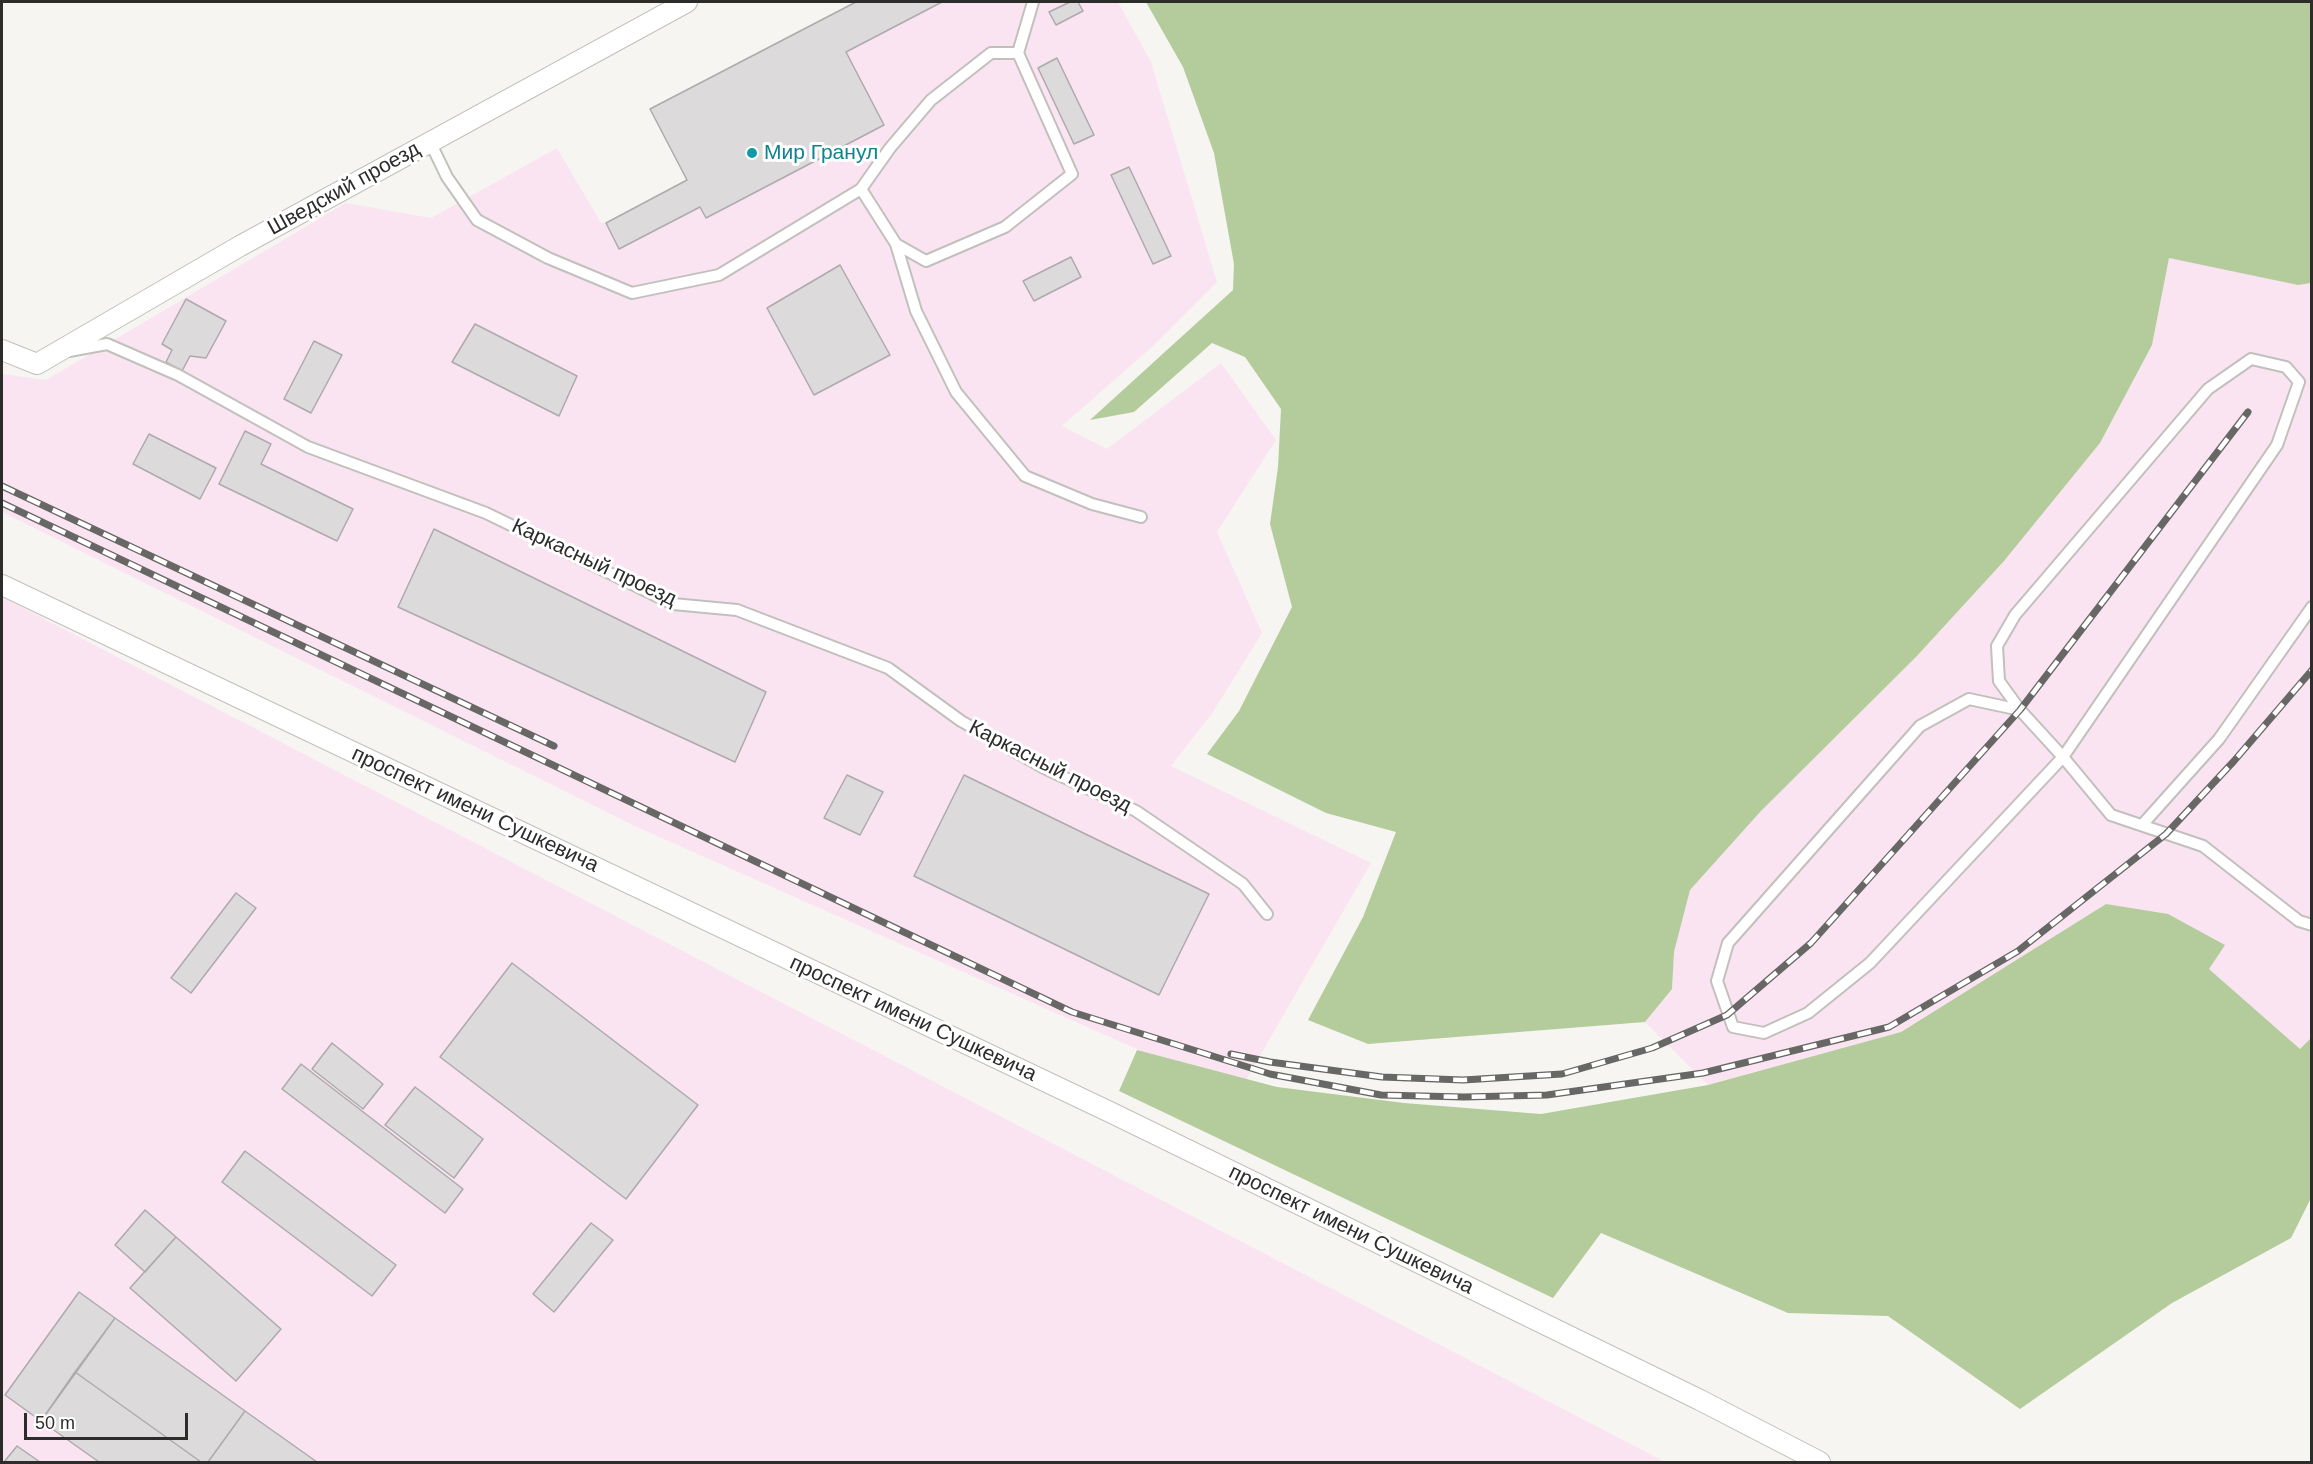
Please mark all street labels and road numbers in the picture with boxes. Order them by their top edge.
street label: Шведский проезд [264,137,424,241]
street label: Каркасный проезд [508,514,680,612]
street label: Каркасный проезд [965,715,1135,819]
street label: проспект имени Сушкевича [348,742,602,878]
street label: проспект имени Сушкевича [786,951,1040,1087]
street label: проспект имени Сушкевича [1224,1160,1478,1300]

